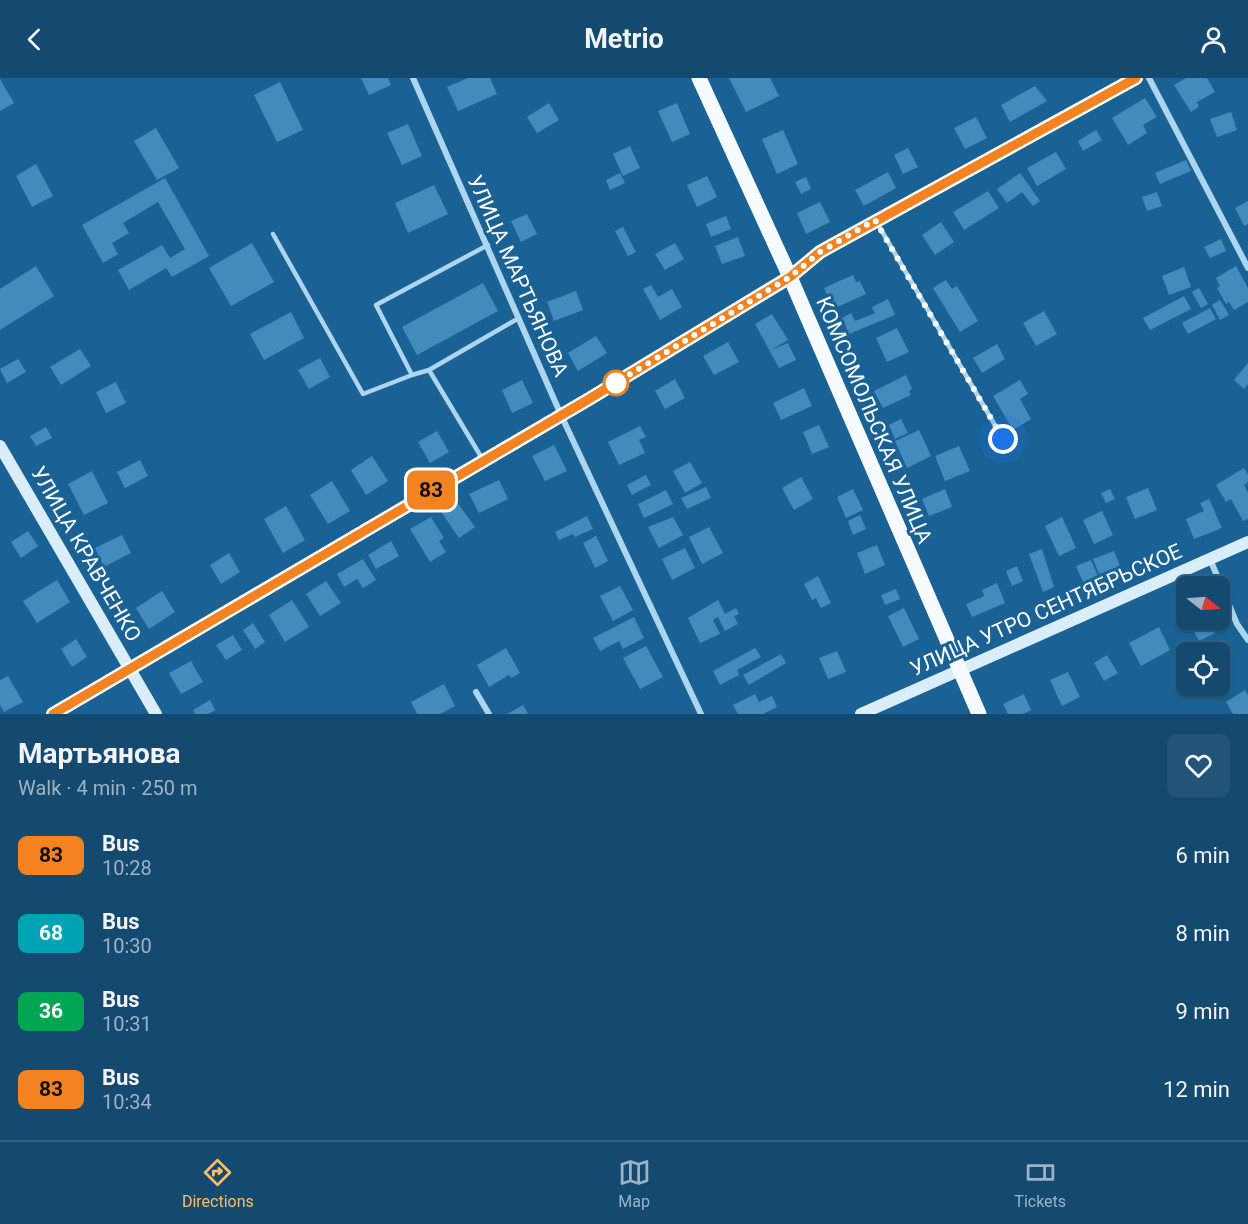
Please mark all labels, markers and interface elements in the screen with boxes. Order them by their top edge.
icon: back [18,23,51,56]
text: Metrio [584,23,664,55]
icon: person [1197,23,1230,56]
street label: УЛИЦА МАРТЬЯНОВА [463,172,573,381]
street label: КОМСОМОЛЬСКАЯ УЛИЦА [811,293,937,547]
unlabelled marker [603,370,629,396]
your location [988,424,1018,454]
street label: УЛИЦА КРАВЧЕНКО [26,462,146,646]
line badge: 83 [404,470,458,510]
text: 83 [419,478,443,502]
street label: УЛИЦА УТРО СЕНТЯБРЬСКОЕ [906,539,1186,681]
north arrow [1176,576,1230,630]
map controls [1176,576,1230,696]
button: locate [1176,642,1230,696]
button: heart [1167,734,1230,797]
text: Мартьянова [18,737,181,770]
text: Walk · 4 min · 250 m [18,776,197,800]
text: Bus [102,831,140,856]
text: 83 [39,843,63,867]
text: 6 min [1175,843,1230,868]
text: 10:28 [102,856,152,880]
text: Bus [102,909,140,934]
text: 68 [39,921,63,945]
text: 8 min [1175,921,1230,946]
text: 10:30 [102,934,152,958]
text: Bus [102,987,140,1012]
text: 36 [39,999,63,1023]
text: 9 min [1175,999,1230,1024]
text: 10:31 [102,1012,152,1036]
text: Bus [102,1065,140,1090]
text: 83 [39,1077,63,1101]
text: 12 min [1163,1077,1230,1102]
text: 10:34 [102,1090,152,1114]
tab: Directions [182,1156,254,1211]
tab: Map [618,1156,651,1211]
tab: Tickets [1014,1156,1066,1211]

